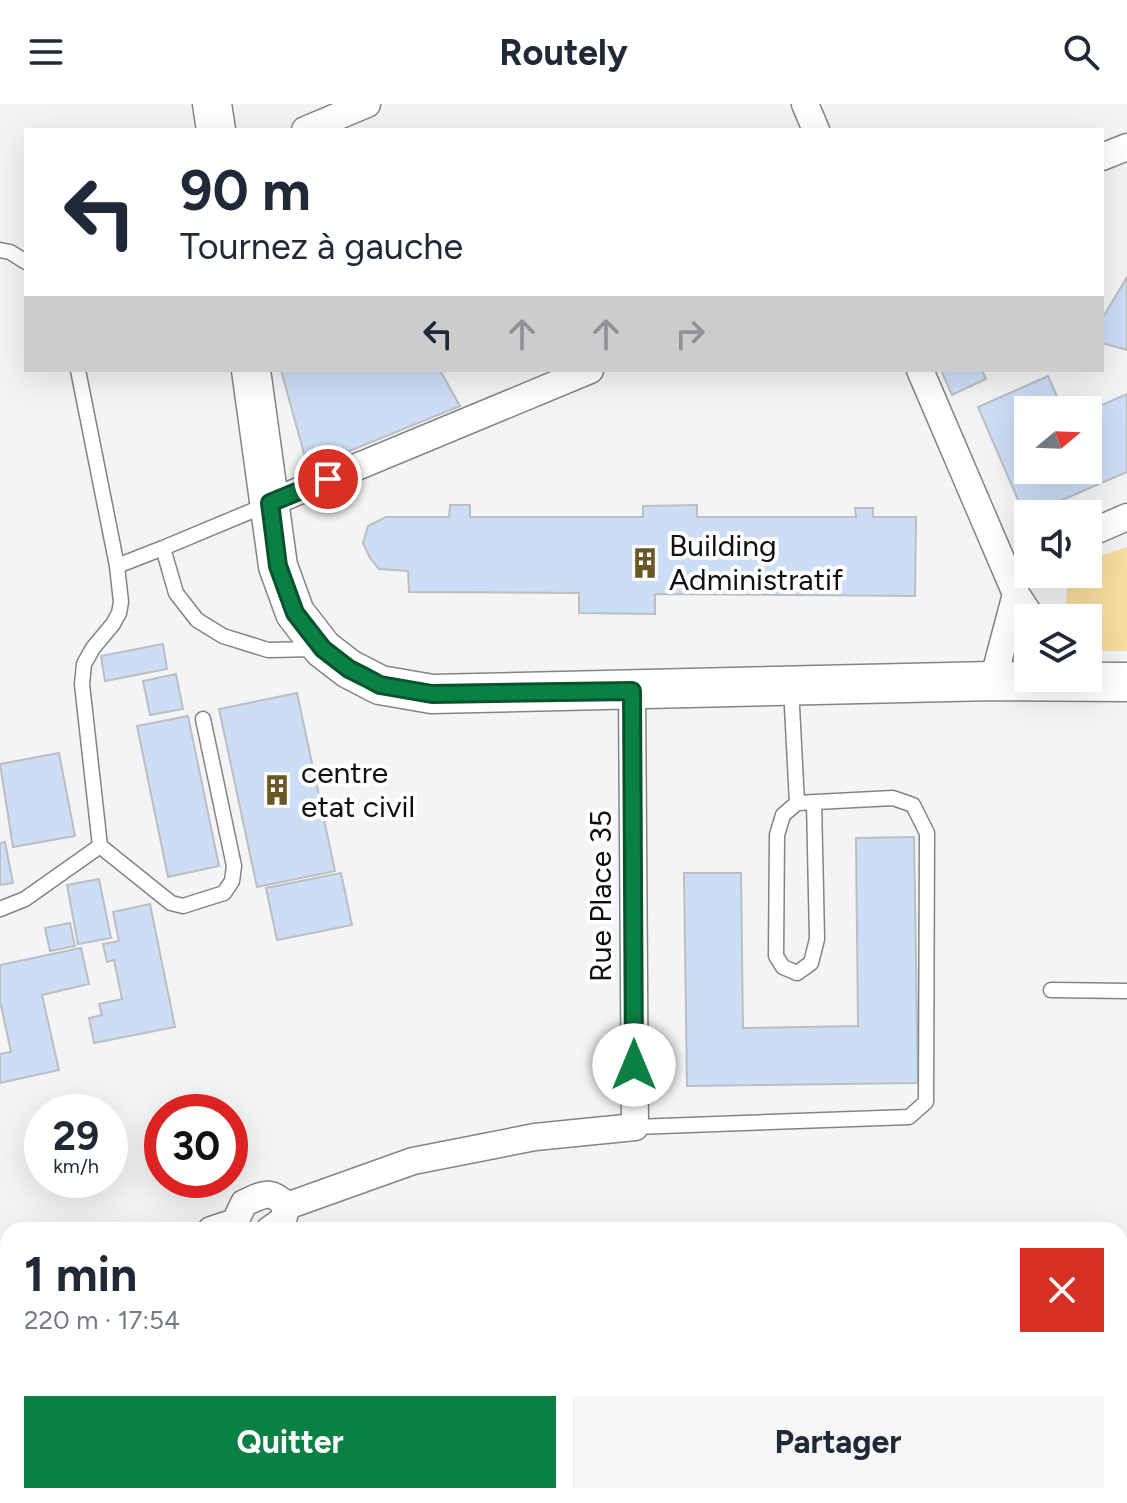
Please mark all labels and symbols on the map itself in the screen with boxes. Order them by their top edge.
north arrow [1014,396,1102,484]
pin [294,445,362,513]
place label: Building Administratif [669,527,843,598]
building icon: Building Administratif [628,546,662,580]
place label: centre etat civil [301,754,415,825]
building icon: centre etat civil [260,773,294,807]
street label: Rue Place 35 [582,810,619,982]
position arrow [592,1023,676,1107]
speed limit sign: 30 [144,1094,248,1198]

